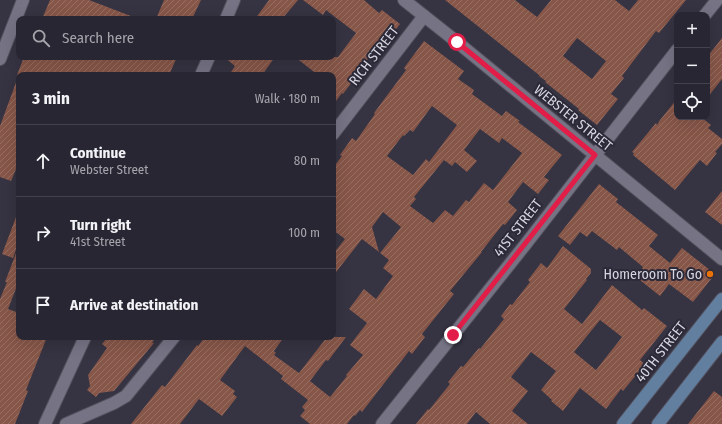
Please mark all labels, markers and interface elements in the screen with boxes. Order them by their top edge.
map controls [674,12,710,120]
button: + [674,12,710,48]
search box [16,16,336,60]
street label: RICH STREET [346,23,403,89]
icon: search [30,27,52,49]
text: Search here [62,29,134,47]
route start [448,33,466,51]
button: − [674,48,710,84]
street label: WEBSTER STREET [531,81,616,155]
button: locate [674,84,710,120]
text: 3 min [32,88,70,109]
text: Walk · 180 m [255,91,320,106]
text: Continue [70,144,126,162]
icon: ahead [32,150,54,172]
text: 80 m [294,153,320,168]
text: Webster Street [70,162,149,177]
street label: 41ST STREET [490,195,546,260]
text: Turn right [70,216,131,234]
icon: right [32,222,54,244]
text: 100 m [288,225,320,240]
text: 41st Street [70,234,125,249]
place label: Homeroom To Go [603,266,702,283]
marker: Homeroom To Go [705,269,715,279]
icon: arrive [32,294,54,316]
text: Arrive at destination [70,296,198,314]
street label: 40TH STREET [632,318,690,386]
route end [444,326,462,344]

